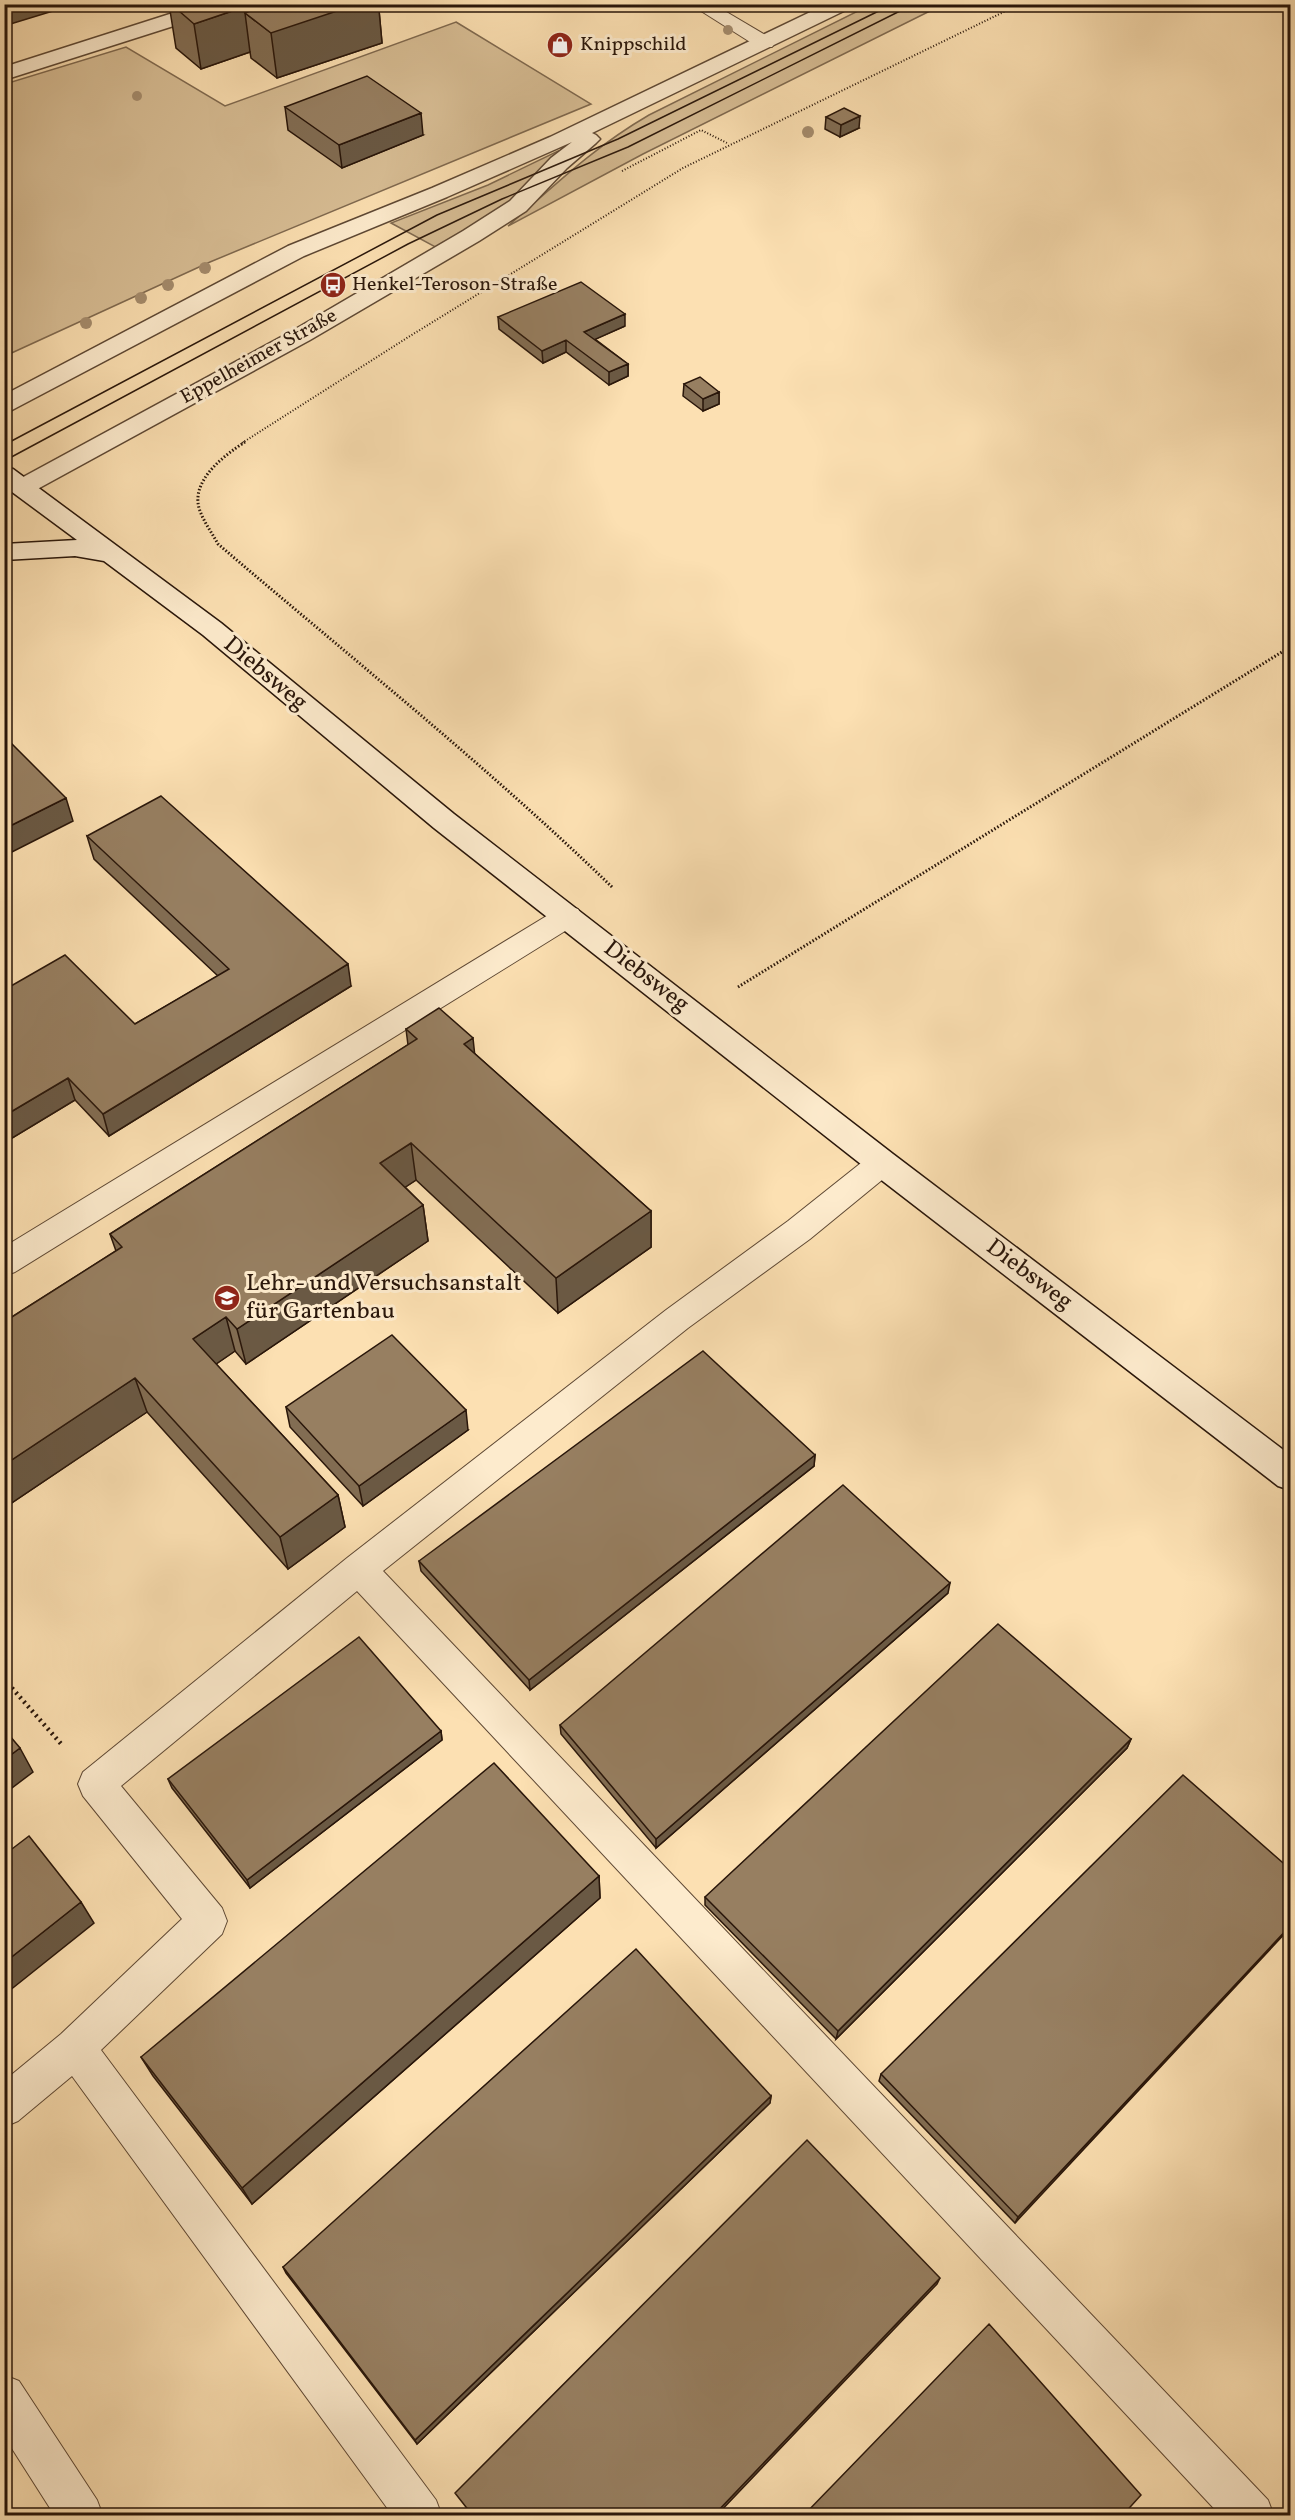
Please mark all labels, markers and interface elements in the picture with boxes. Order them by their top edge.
shop icon: Knippschild [545,30,575,60]
place label: Knippschild [580,31,687,59]
bus stop icon: Henkel-Teroson-Straße [318,270,348,300]
place label: Henkel-Teroson-Straße [352,271,557,299]
street label: Eppelheimer Straße [176,302,342,412]
street label: Diebsweg [215,629,315,719]
street label: Diebsweg [596,933,696,1021]
street label: Diebsweg [978,1231,1080,1319]
place label: Lehr- und Versuchsanstalt für Gartenbau [246,1267,522,1329]
school or university icon: Lehr- und Versuchsanstalt für Gartenbau [212,1283,242,1313]

